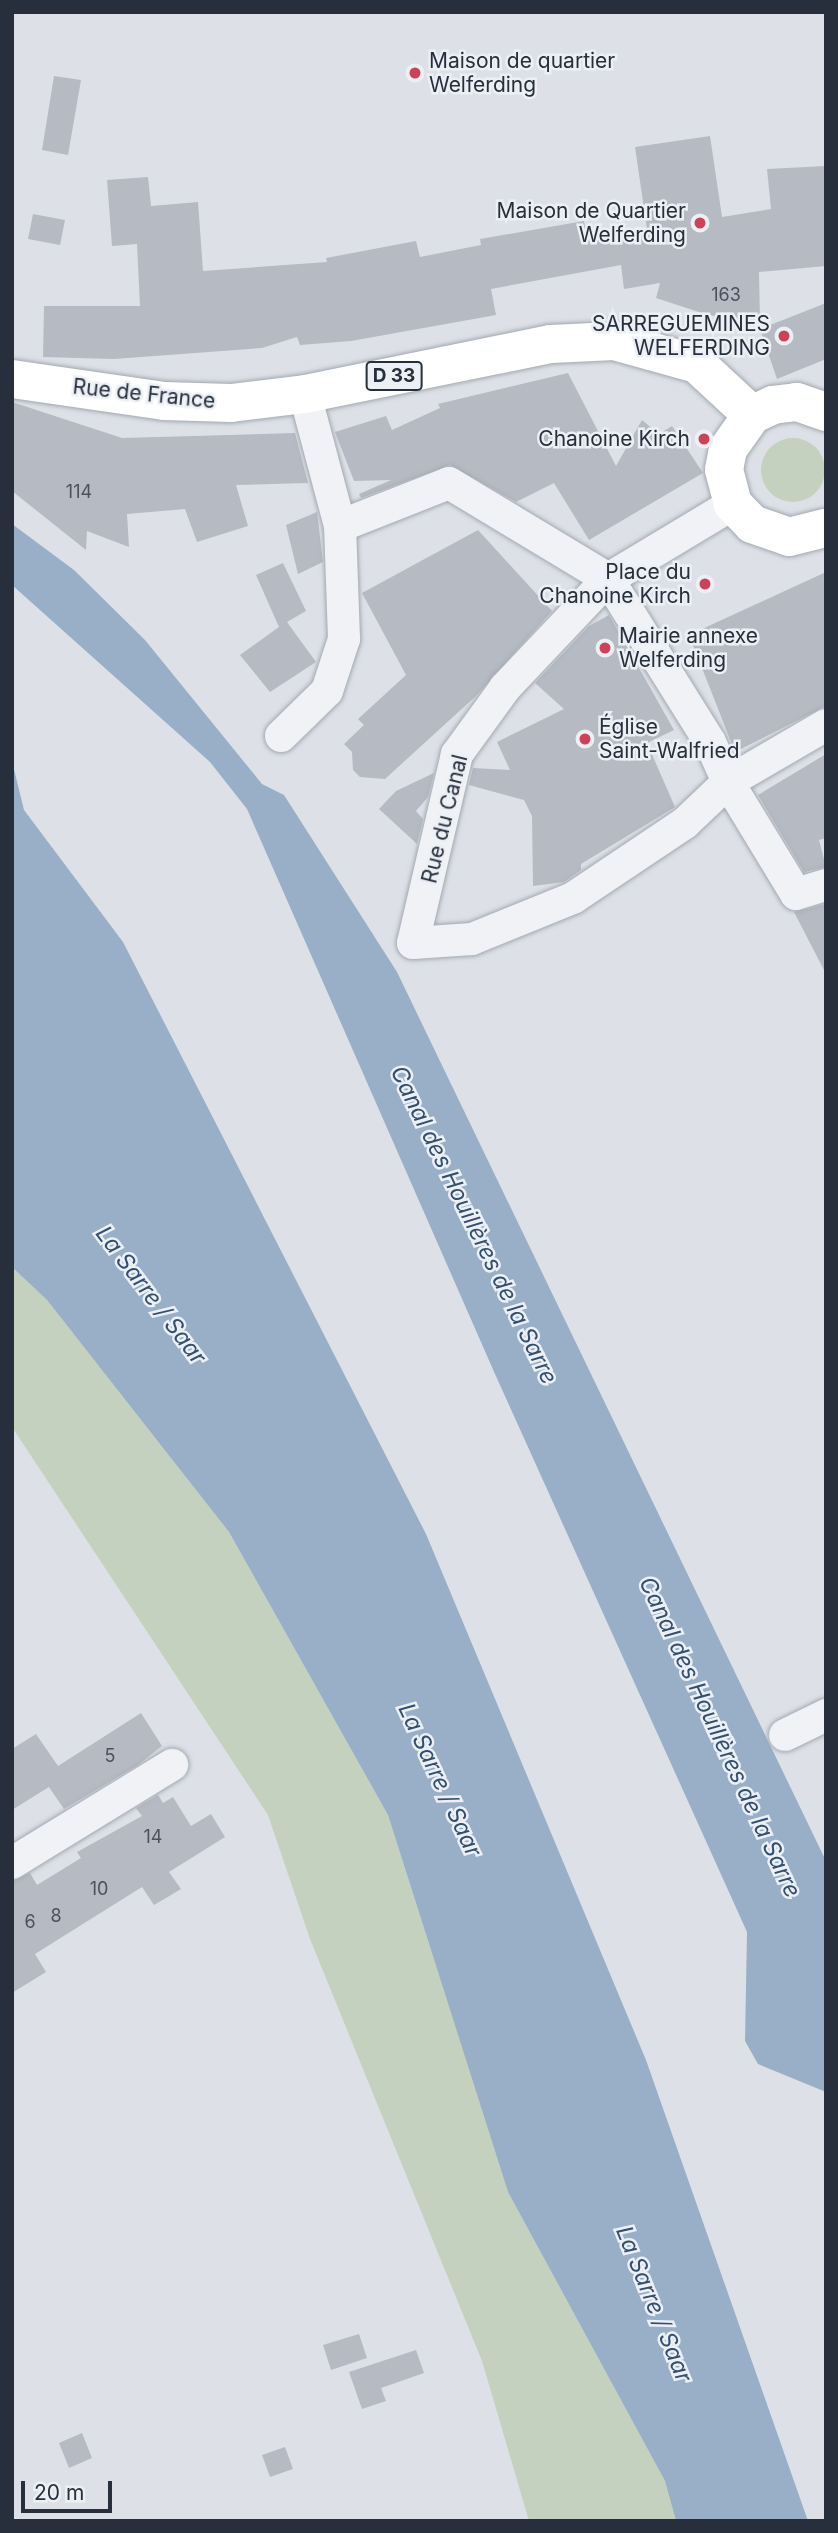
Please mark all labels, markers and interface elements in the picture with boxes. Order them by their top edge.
place label: Maison de quartier Welferding [429,48,615,98]
marker: Maison de quartier Welferding [407,65,423,81]
place label: Maison de Quartier Welferding [497,198,686,248]
marker: Maison de Quartier Welferding [692,215,708,231]
house number: 163 [711,284,741,306]
place label: SARREGUEMINES WELFERDING [592,311,770,361]
marker: SARREGUEMINES WELFERDING [776,328,792,344]
road number: D 33 [364,360,424,392]
street label: Rue de France [71,374,217,414]
place label: Chanoine Kirch [538,426,690,452]
marker: Chanoine Kirch [696,431,712,447]
house number: 114 [66,481,92,503]
place label: Place du Chanoine Kirch [539,559,691,609]
marker: Place du Chanoine Kirch [697,576,713,592]
place label: Mairie annexe Welferding [619,623,758,673]
marker: Mairie annexe Welferding [597,640,613,656]
place label: Église Saint-Walfried [599,714,740,764]
marker: Église Saint-Walfried [577,731,593,747]
street label: Rue du Canal [417,752,473,886]
water label: Canal des Houillères de la Sarre [385,1061,563,1389]
water label: La Sarre / Saar [90,1220,212,1370]
water label: Canal des Houillères de la Sarre [633,1572,807,1902]
water label: La Sarre / Saar [392,1699,488,1861]
house number: 5 [105,1745,115,1767]
house number: 14 [144,1826,162,1848]
house number: 10 [90,1878,108,1900]
house number: 8 [50,1905,62,1927]
house number: 6 [24,1911,36,1933]
water label: La Sarre / Saar [610,2222,698,2386]
scale bar [24,2466,116,2510]
text: 20 m [34,2480,84,2505]

